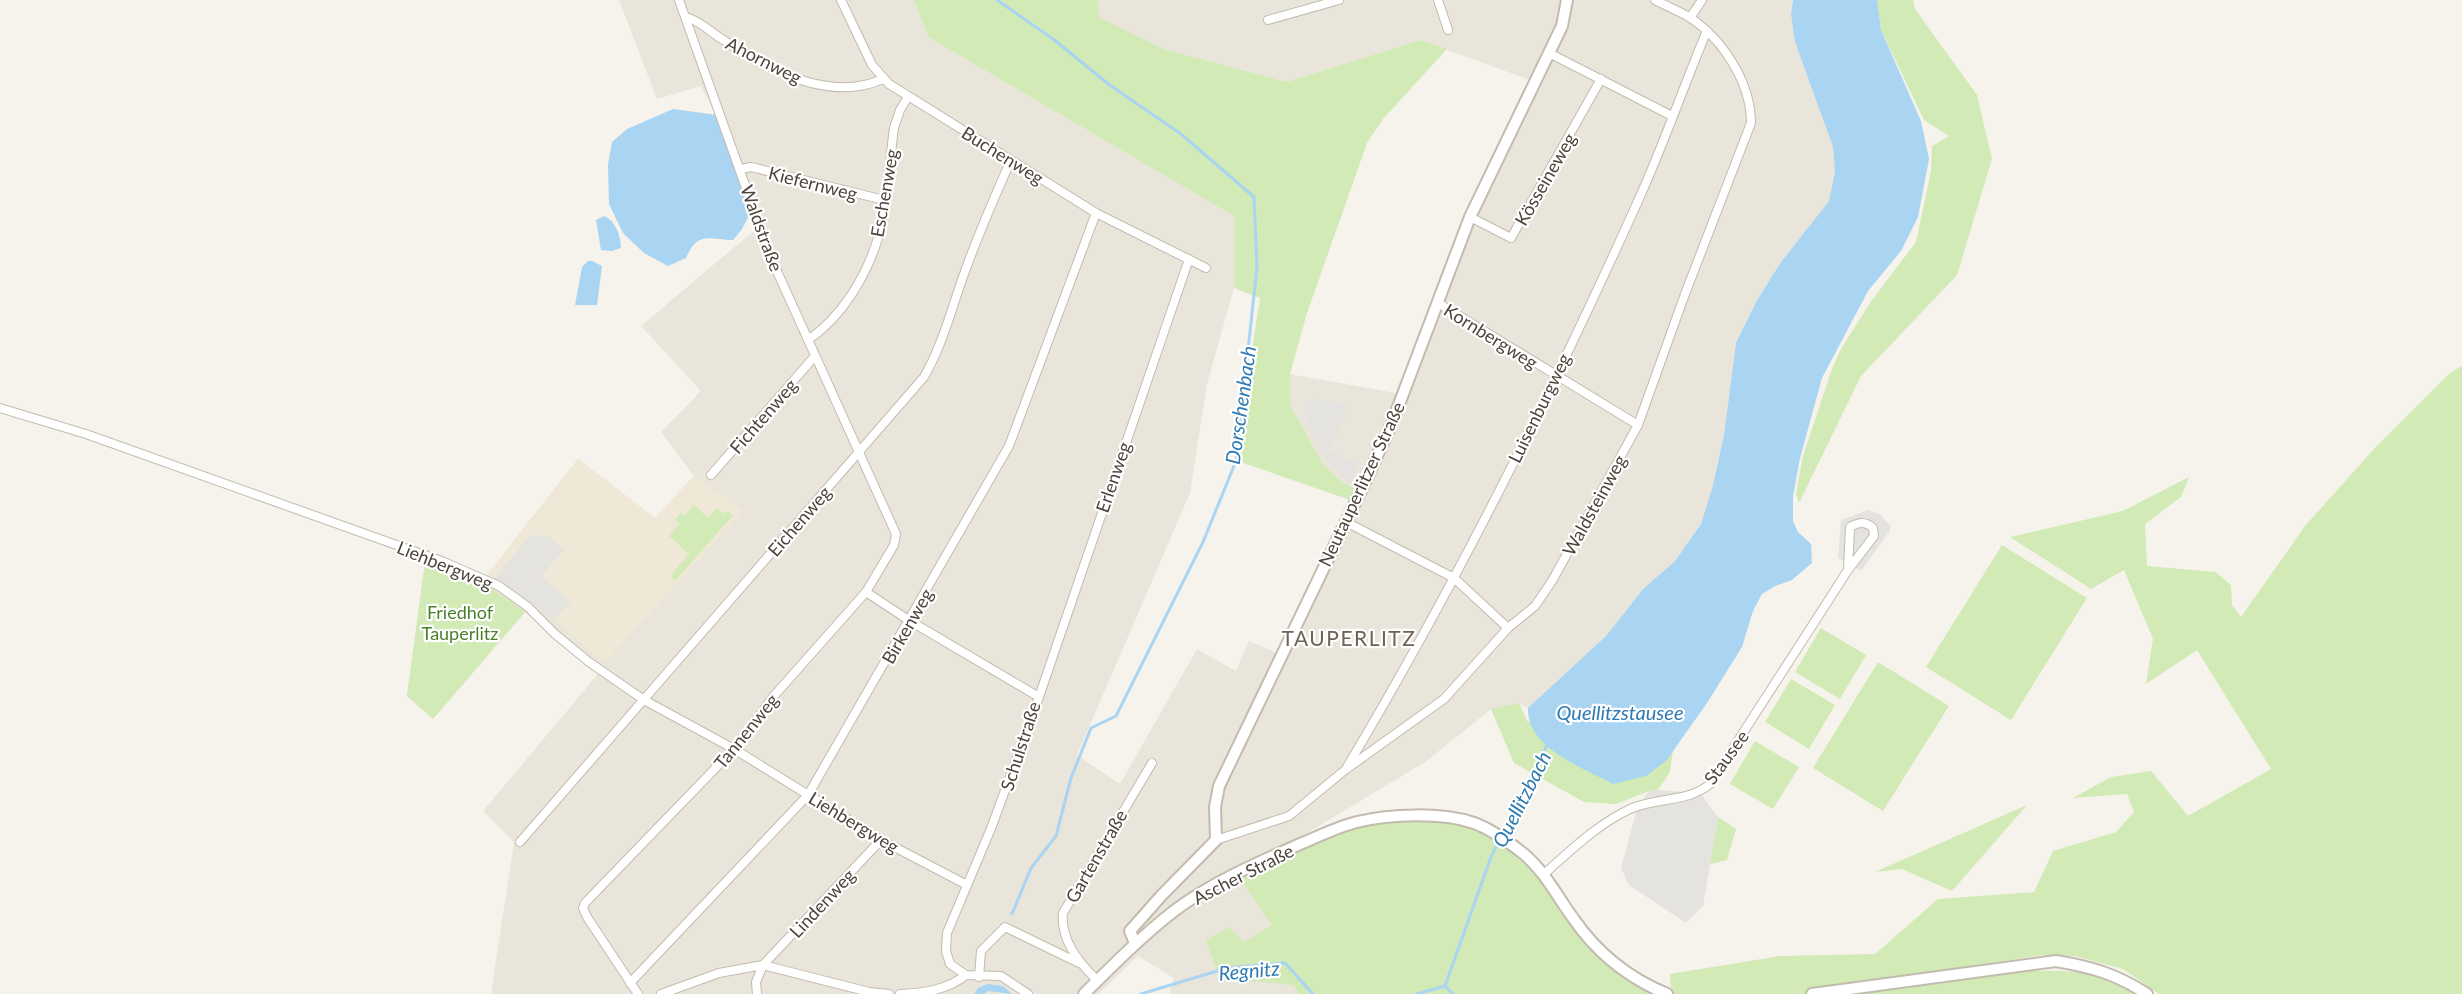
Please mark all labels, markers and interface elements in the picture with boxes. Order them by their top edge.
street label: Ahornweg [723,32,805,88]
street label: Buchenweg [958,121,1048,189]
street label: Kösseineweg [1510,129,1580,229]
street label: Eschenweg [865,147,903,239]
street label: Kiefernweg [766,161,860,205]
street label: Waldstraße [736,182,788,274]
street label: Kornbergweg [1440,299,1542,373]
water label: Dorschenbach [1220,344,1260,466]
street label: Luisenburgweg [1503,350,1575,466]
street label: Fichtenweg [725,374,801,458]
street label: Neutauperlitzer Straße [1313,398,1409,570]
street label: Erlenweg [1091,439,1135,515]
street label: Waldsteinweg [1557,451,1631,559]
street label: Eichenweg [763,481,835,561]
street label: Liehbergweg [394,536,496,594]
street label: Birkenweg [877,584,937,668]
park label: Friedhof Tauperlitz [422,601,498,644]
district label: TAUPERLITZ [1282,625,1416,650]
street label: Tannenweg [709,689,783,773]
street label: Schulstraße [995,699,1045,793]
water label: Quellitzstausee [1557,700,1683,724]
street label: Stausee [1699,726,1753,788]
water label: Quellitzbach [1487,747,1555,851]
street label: Liehbergweg [805,786,903,858]
street label: Gartenstraße [1060,805,1132,907]
street label: Ascher Straße [1189,839,1297,909]
street label: Lindenweg [785,864,859,942]
water label: Regnitz [1218,955,1281,985]

